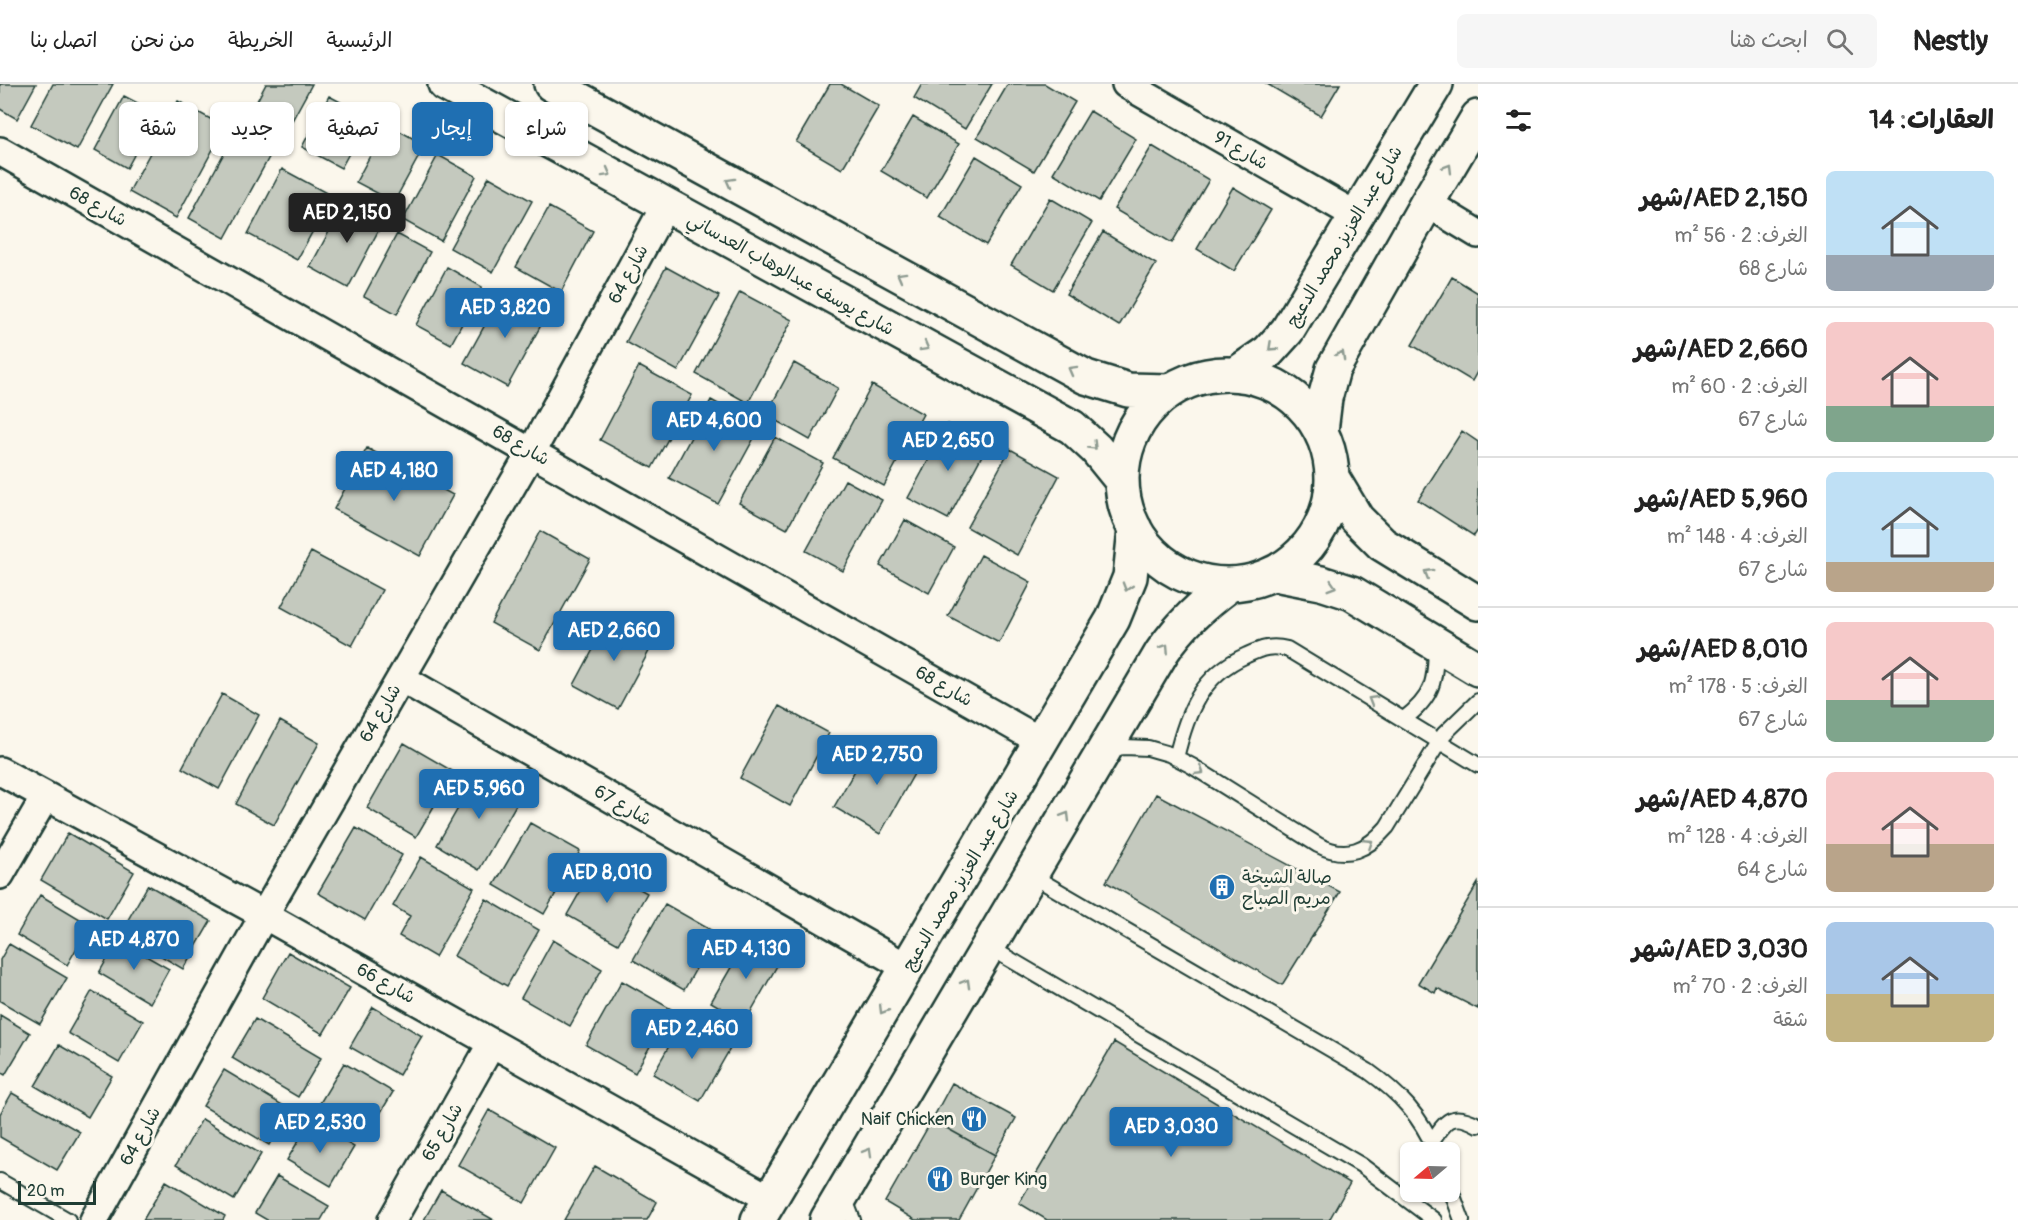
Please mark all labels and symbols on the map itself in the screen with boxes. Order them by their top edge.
street label: شارع 91 [1209,126,1272,175]
street label: شارع عبد العزيز محمد الدعيج [1281,141,1408,331]
one-way arrow [1440,164,1452,174]
one-way arrow [600,166,611,177]
one-way arrow [726,178,737,189]
street label: شارع 68 [65,181,131,232]
pin: AED 2,150 [278,193,416,244]
street label: شارع يوسف عبدالوهاب العدساني [681,208,898,345]
street label: شارع 64 [603,241,654,308]
one-way arrow [897,272,908,283]
pin: AED 3,820 [436,288,574,339]
one-way arrow [919,340,929,351]
one-way arrow [1269,340,1279,351]
one-way arrow [1334,351,1345,362]
one-way arrow [1068,366,1079,377]
pin: AED 4,600 [645,401,783,452]
street label: شارع 68 [488,420,554,471]
pin: AED 2,650 [879,421,1017,472]
one-way arrow [1085,438,1096,449]
pin: AED 4,180 [325,451,463,502]
one-way arrow [1424,569,1434,580]
one-way arrow [1327,579,1337,592]
one-way arrow [1122,581,1134,592]
pin: AED 2,660 [545,611,683,662]
one-way arrow [1158,644,1169,655]
street label: شارع 68 [911,661,977,712]
street label: شارع 64 [355,680,406,747]
one-way arrow [1368,695,1378,707]
pin: AED 2,750 [808,735,946,786]
one-way arrow [1194,763,1204,775]
pin: AED 5,960 [410,769,548,820]
street label: شارع 67 [590,780,656,831]
street label: شارع عبد العزيز محمد الدعيج [897,785,1024,975]
one-way arrow [1058,811,1070,822]
one-way arrow [1362,839,1373,850]
pin: AED 8,010 [538,853,676,904]
place label: صالة الشيخة مريم الصباح [1242,866,1332,912]
building icon: صالة الشيخة مريم الصباح [1207,872,1237,902]
pin: AED 4,870 [65,920,203,971]
pin: AED 4,130 [677,929,815,980]
street label: شارع 66 [352,958,419,1009]
one-way arrow [959,979,971,989]
one-way arrow [879,1004,890,1014]
pin: AED 2,460 [623,1009,761,1060]
street label: شارع 65 [417,1099,468,1165]
street label: شارع 64 [115,1103,166,1170]
pin: AED 2,530 [251,1103,389,1154]
restaurant icon: Naif Chicken [959,1104,989,1134]
pin: AED 3,030 [1102,1107,1240,1158]
place label: Naif Chicken [861,1108,954,1131]
north arrow [1400,1142,1460,1202]
one-way arrow [860,1147,872,1158]
restaurant icon: Burger King [925,1164,955,1194]
place label: Burger King [960,1168,1047,1191]
scale bar [18,1178,96,1206]

